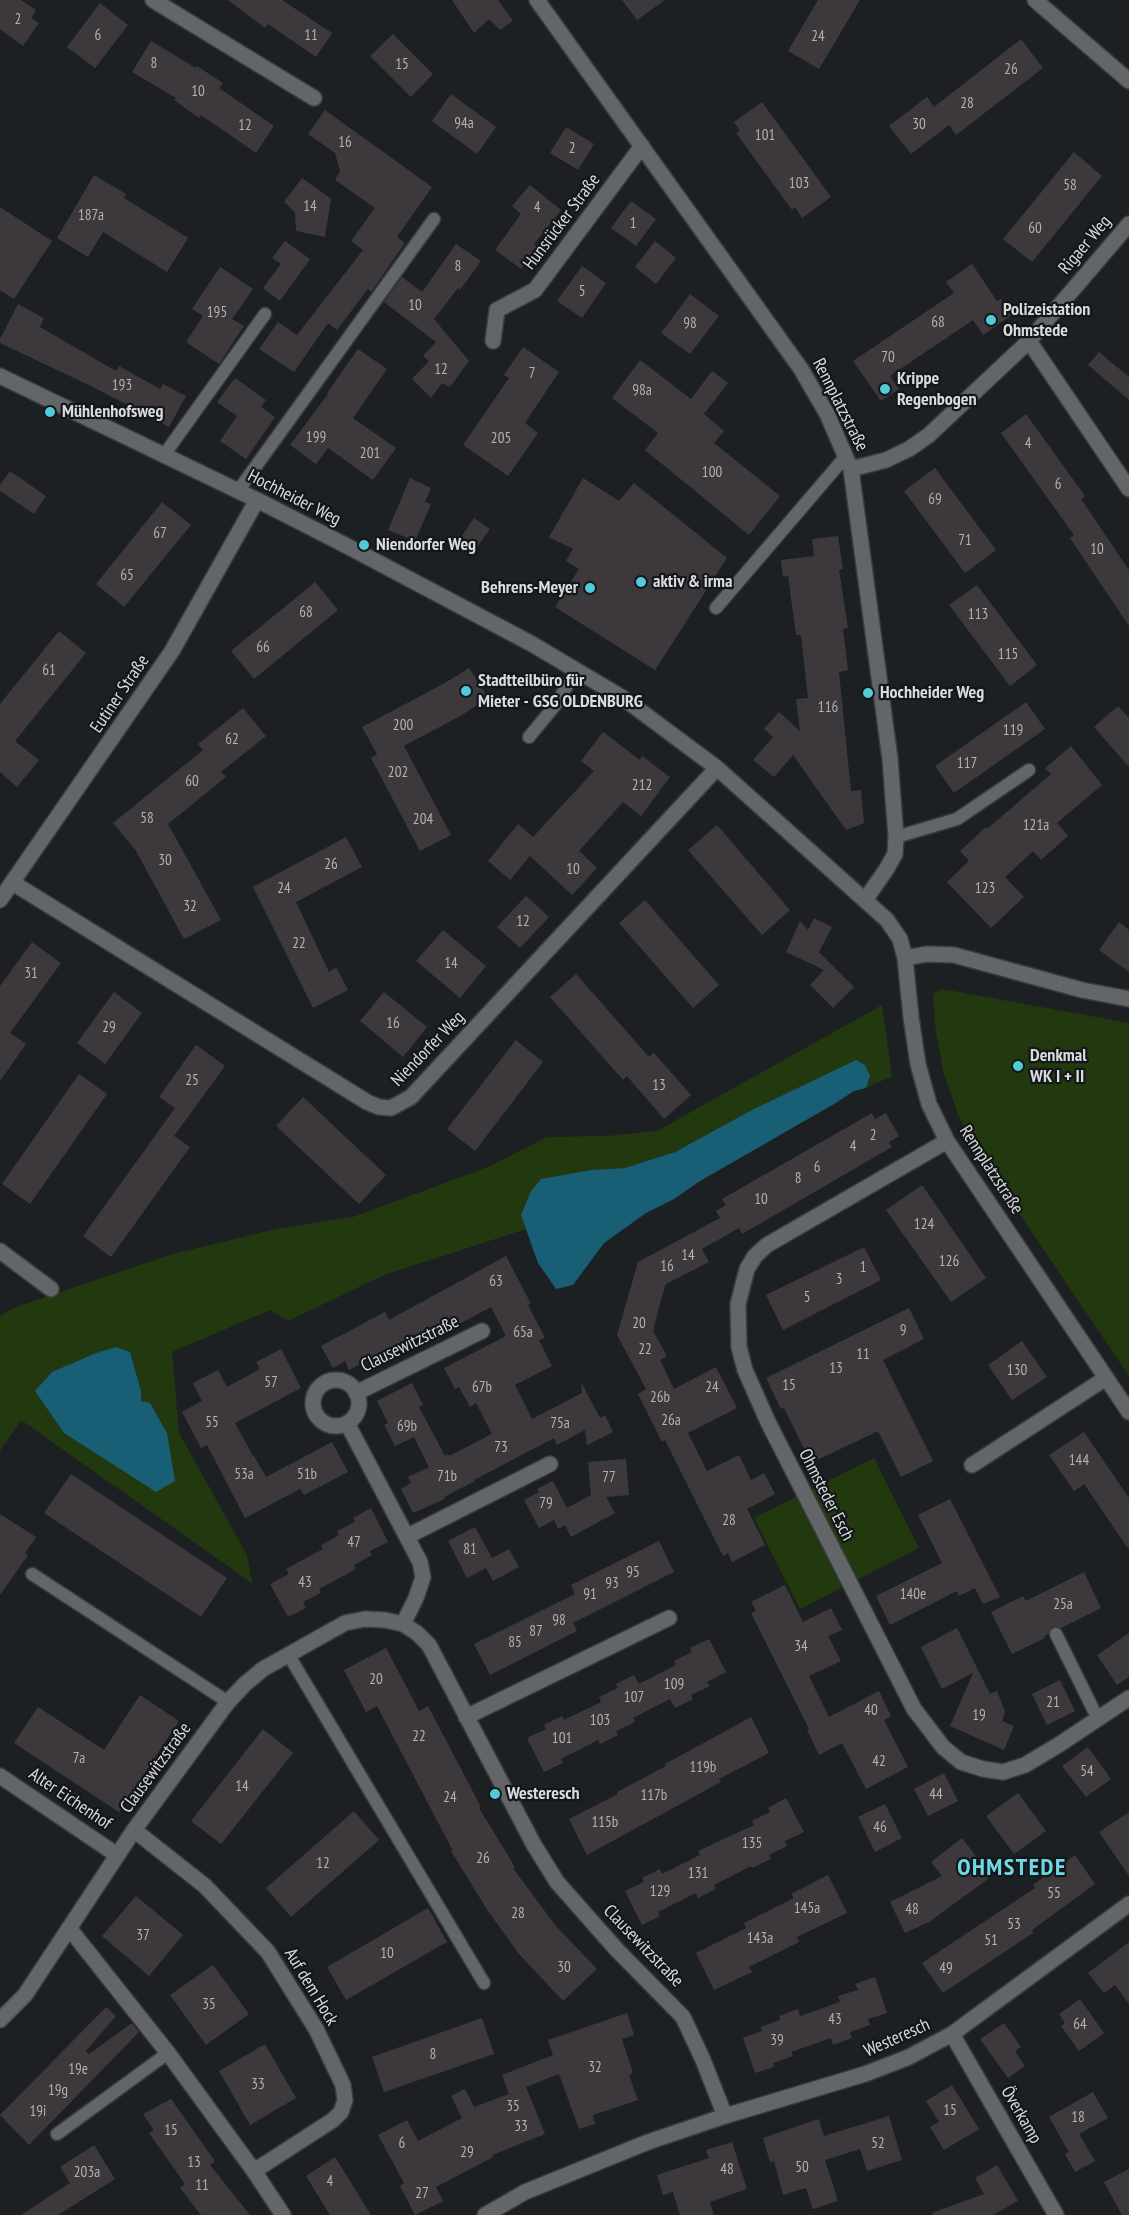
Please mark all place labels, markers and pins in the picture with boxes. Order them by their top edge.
place label: Polizeistation Ohmstede [1003,299,1090,342]
marker: Polizeistation Ohmstede [984,313,998,327]
place label: Krippe Regenbogen [897,368,977,410]
marker: Krippe Regenbogen [878,382,892,396]
place label: Mühlenhofsweg [62,401,164,423]
marker: Mühlenhofsweg [43,405,57,419]
place label: Niendorfer Weg [376,534,476,556]
marker: Niendorfer Weg [357,538,371,552]
place label: aktiv & irma [653,571,732,593]
marker: aktiv & irma [634,575,648,589]
place label: Behrens-Meyer [481,577,578,599]
marker: Behrens-Meyer [583,581,597,595]
place label: Stadtteilbüro für Mieter - GSG OLDENBURG [478,670,643,712]
place label: Hochheider Weg [880,682,984,704]
marker: Stadtteilbüro für Mieter - GSG OLDENBURG [459,684,473,698]
marker: Hochheider Weg [861,686,875,700]
place label: Denkmal WK I + II [1030,1045,1087,1088]
marker: Denkmal WK I + II [1011,1059,1025,1073]
place label: Westeresch [507,1783,580,1805]
marker: Westeresch [488,1787,502,1801]

